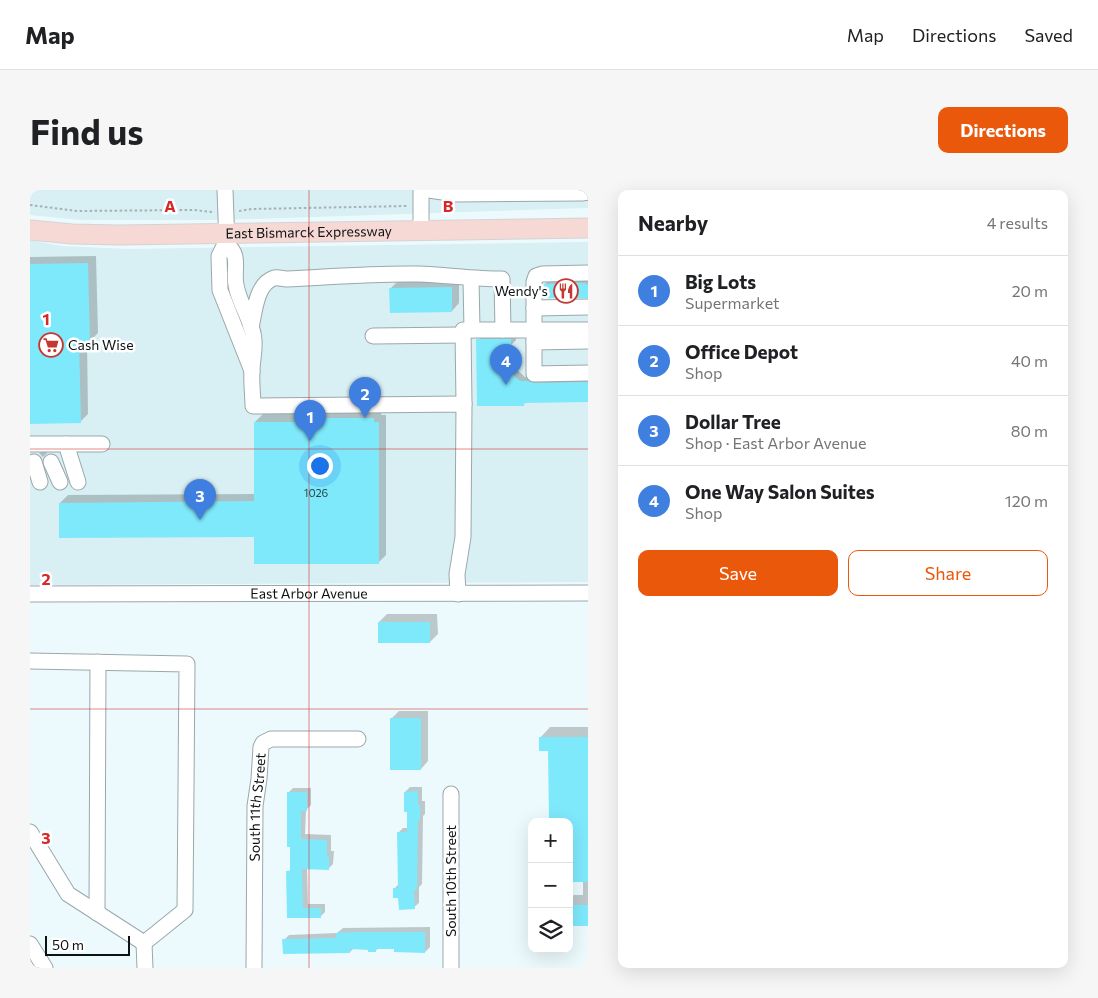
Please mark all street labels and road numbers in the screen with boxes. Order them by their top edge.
street label: East Bismarck Expressway [225,222,392,241]
street label: East Arbor Avenue [250,584,368,602]
street label: South 11th Street [246,752,269,862]
street label: South 10th Street [442,825,459,937]

